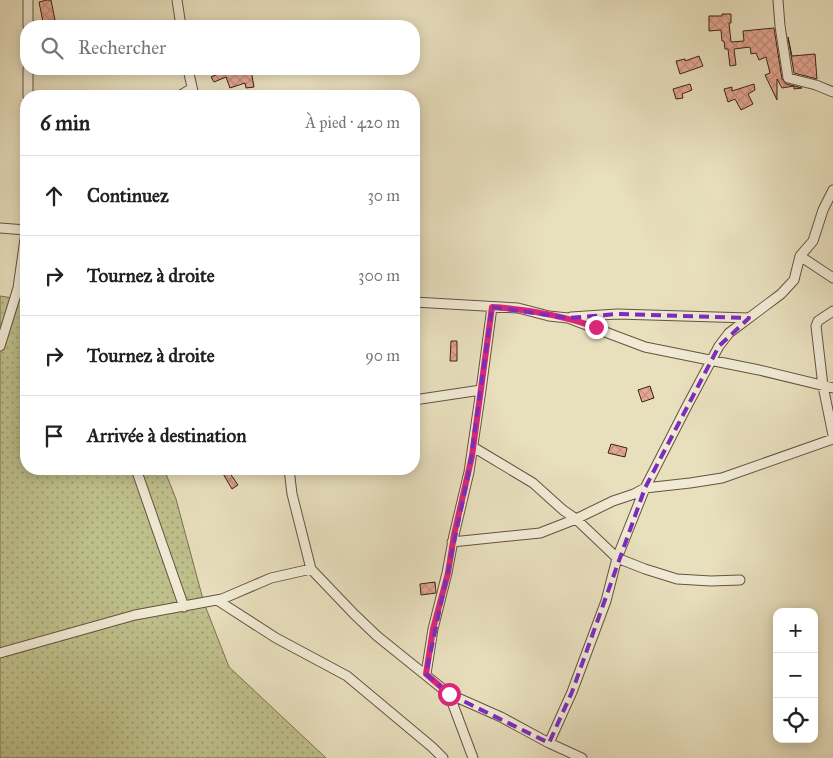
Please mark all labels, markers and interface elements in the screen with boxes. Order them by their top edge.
search box [20,20,420,75]
icon: search [38,34,66,62]
text: Rechercher [78,36,166,59]
text: 6 min [40,110,90,136]
text: À pied · 420 m [305,113,400,132]
icon: ahead [40,182,68,210]
text: Continuez [87,184,169,207]
text: 30 m [367,186,400,205]
icon: right [40,262,68,290]
text: Tournez à droite [87,264,215,287]
text: 300 m [358,266,400,285]
route end [585,316,608,339]
icon: right [40,342,68,370]
text: Tournez à droite [87,344,215,367]
text: 90 m [365,346,400,365]
icon: arrive [40,422,68,450]
text: Arrivée à destination [87,424,246,447]
map controls [773,608,818,743]
button: + [773,608,818,653]
button: − [773,653,818,698]
route start [438,683,461,706]
button: locate [773,698,818,743]

